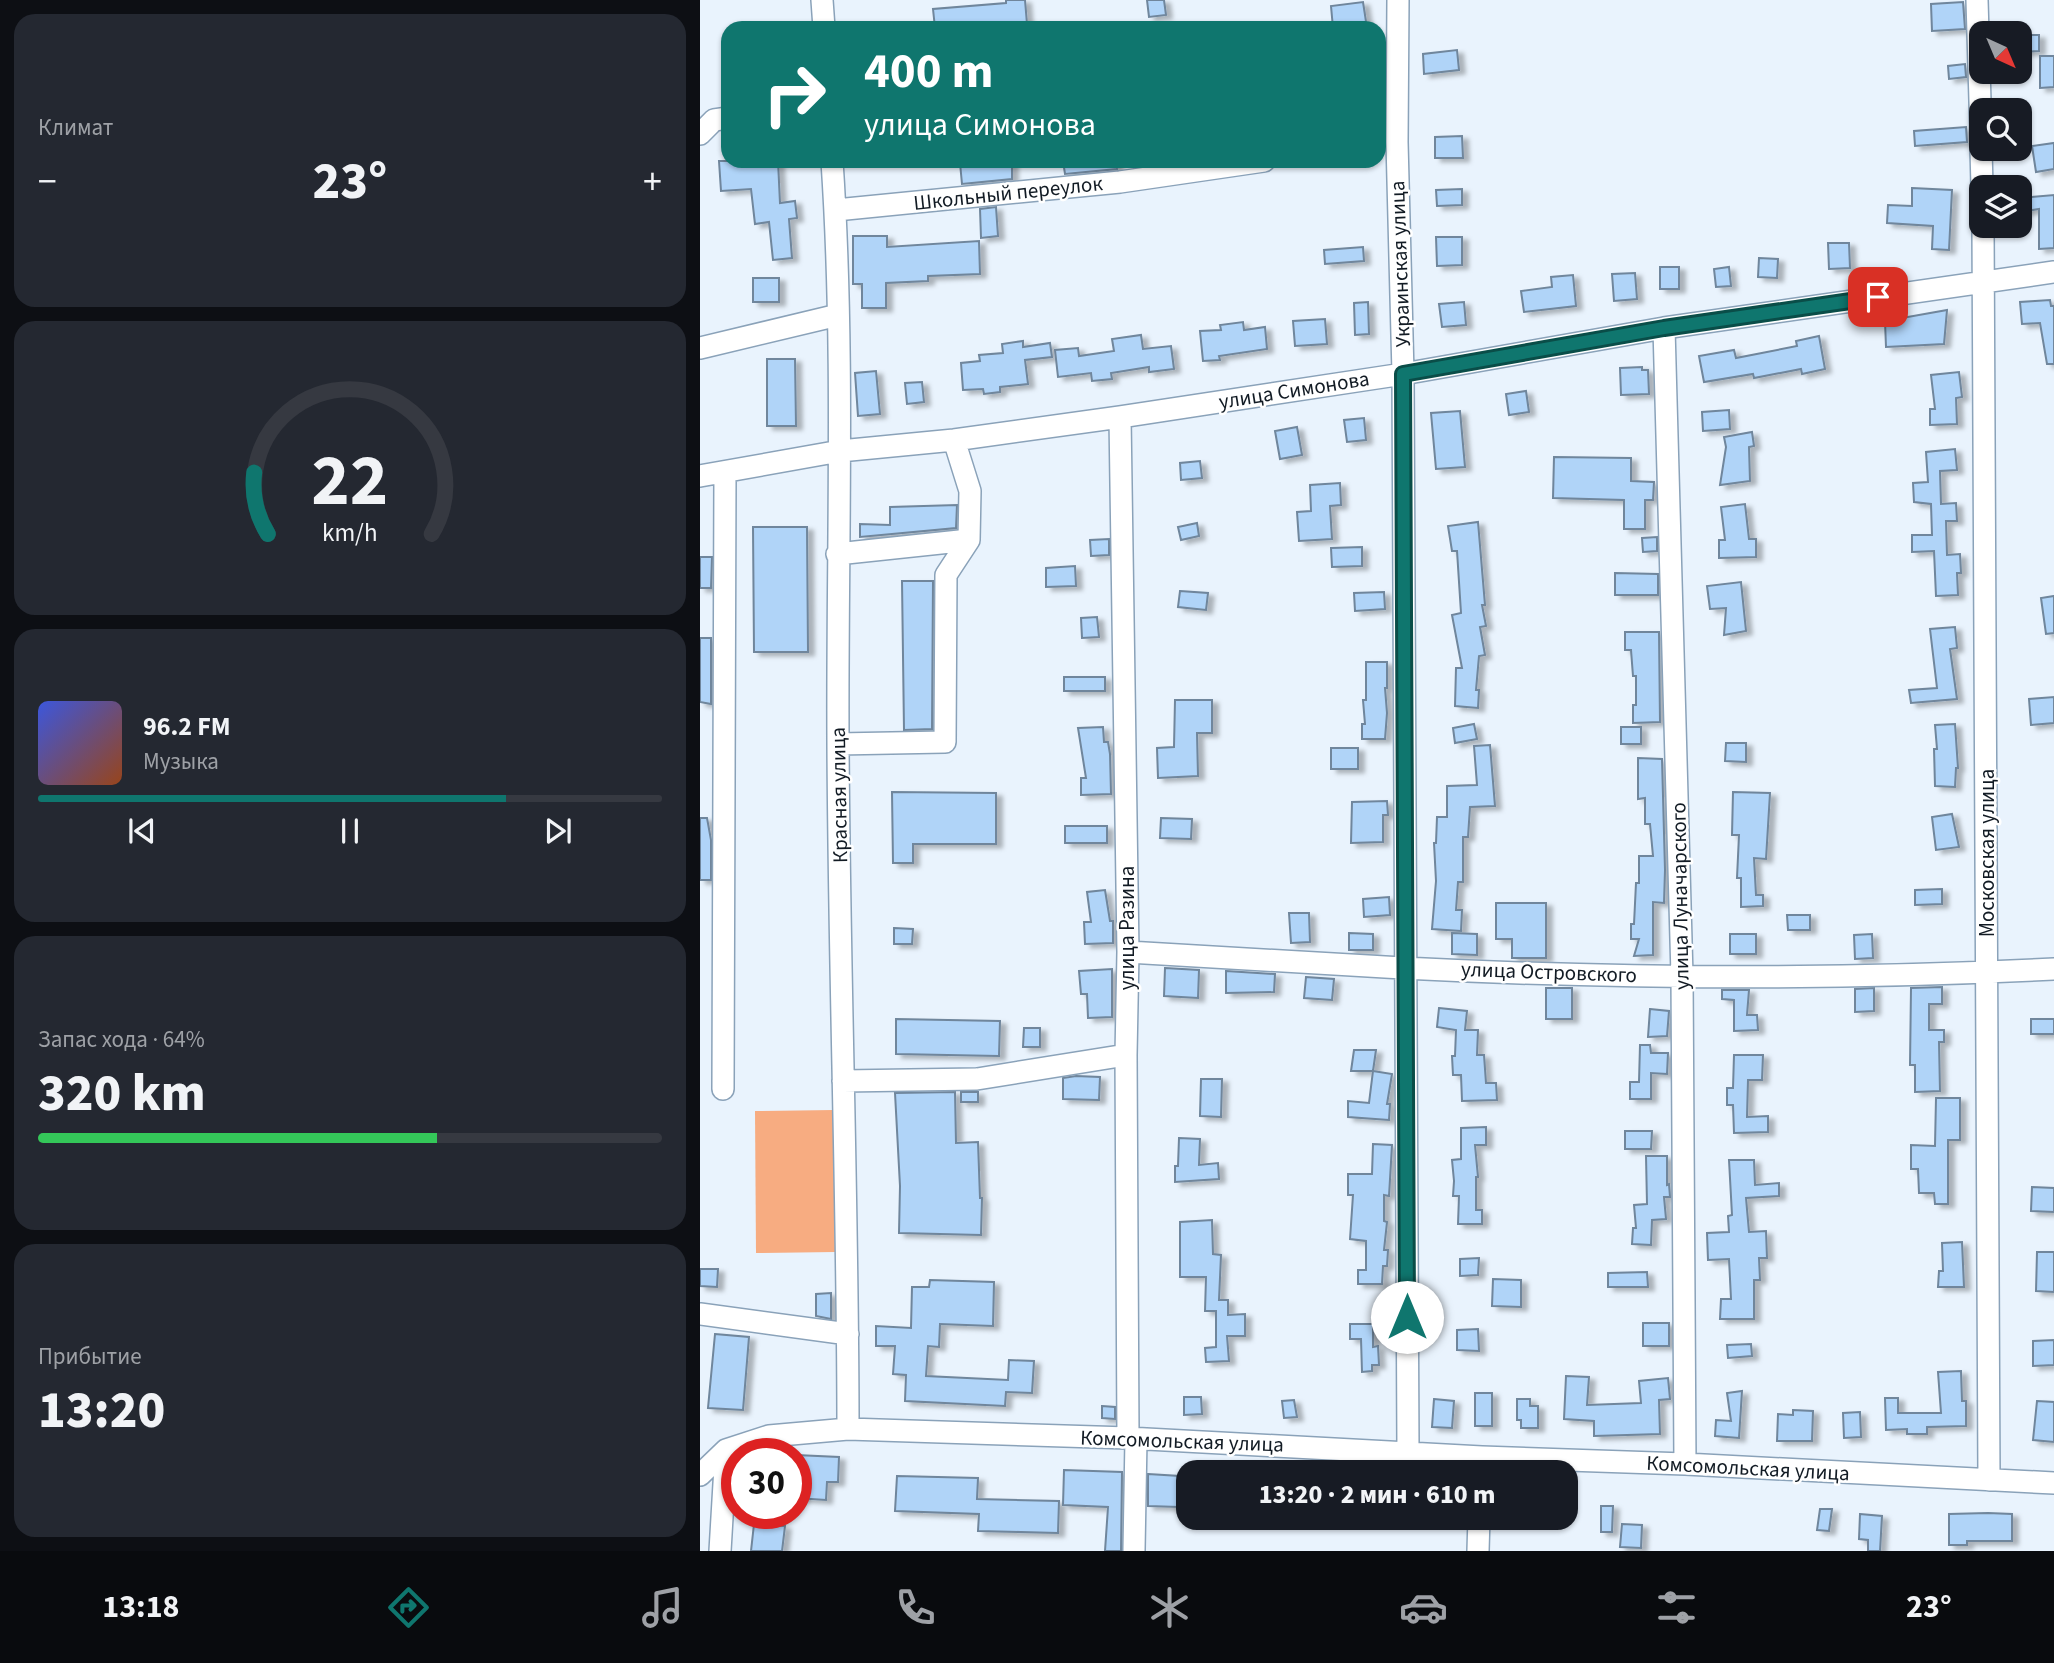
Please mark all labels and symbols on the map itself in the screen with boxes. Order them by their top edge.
north arrow [1969,21,2032,84]
street label: Школьный переулок [912,168,1105,218]
street label: Украинская улица [1382,180,1418,348]
pin [1848,267,1908,327]
street label: улица Симонова [1216,363,1372,417]
street label: Красная улица [823,727,855,863]
street label: Московская улица [1972,769,2002,937]
street label: улица Луначарского [1663,802,1697,990]
street label: улица Разина [1112,866,1142,990]
street label: улица Островского [1461,954,1637,990]
position arrow [1370,1280,1444,1354]
street label: Комсомольская улица [1080,1422,1284,1460]
speed limit sign: 30 [721,1438,812,1529]
street label: Комсомольская улица [1645,1448,1851,1488]

